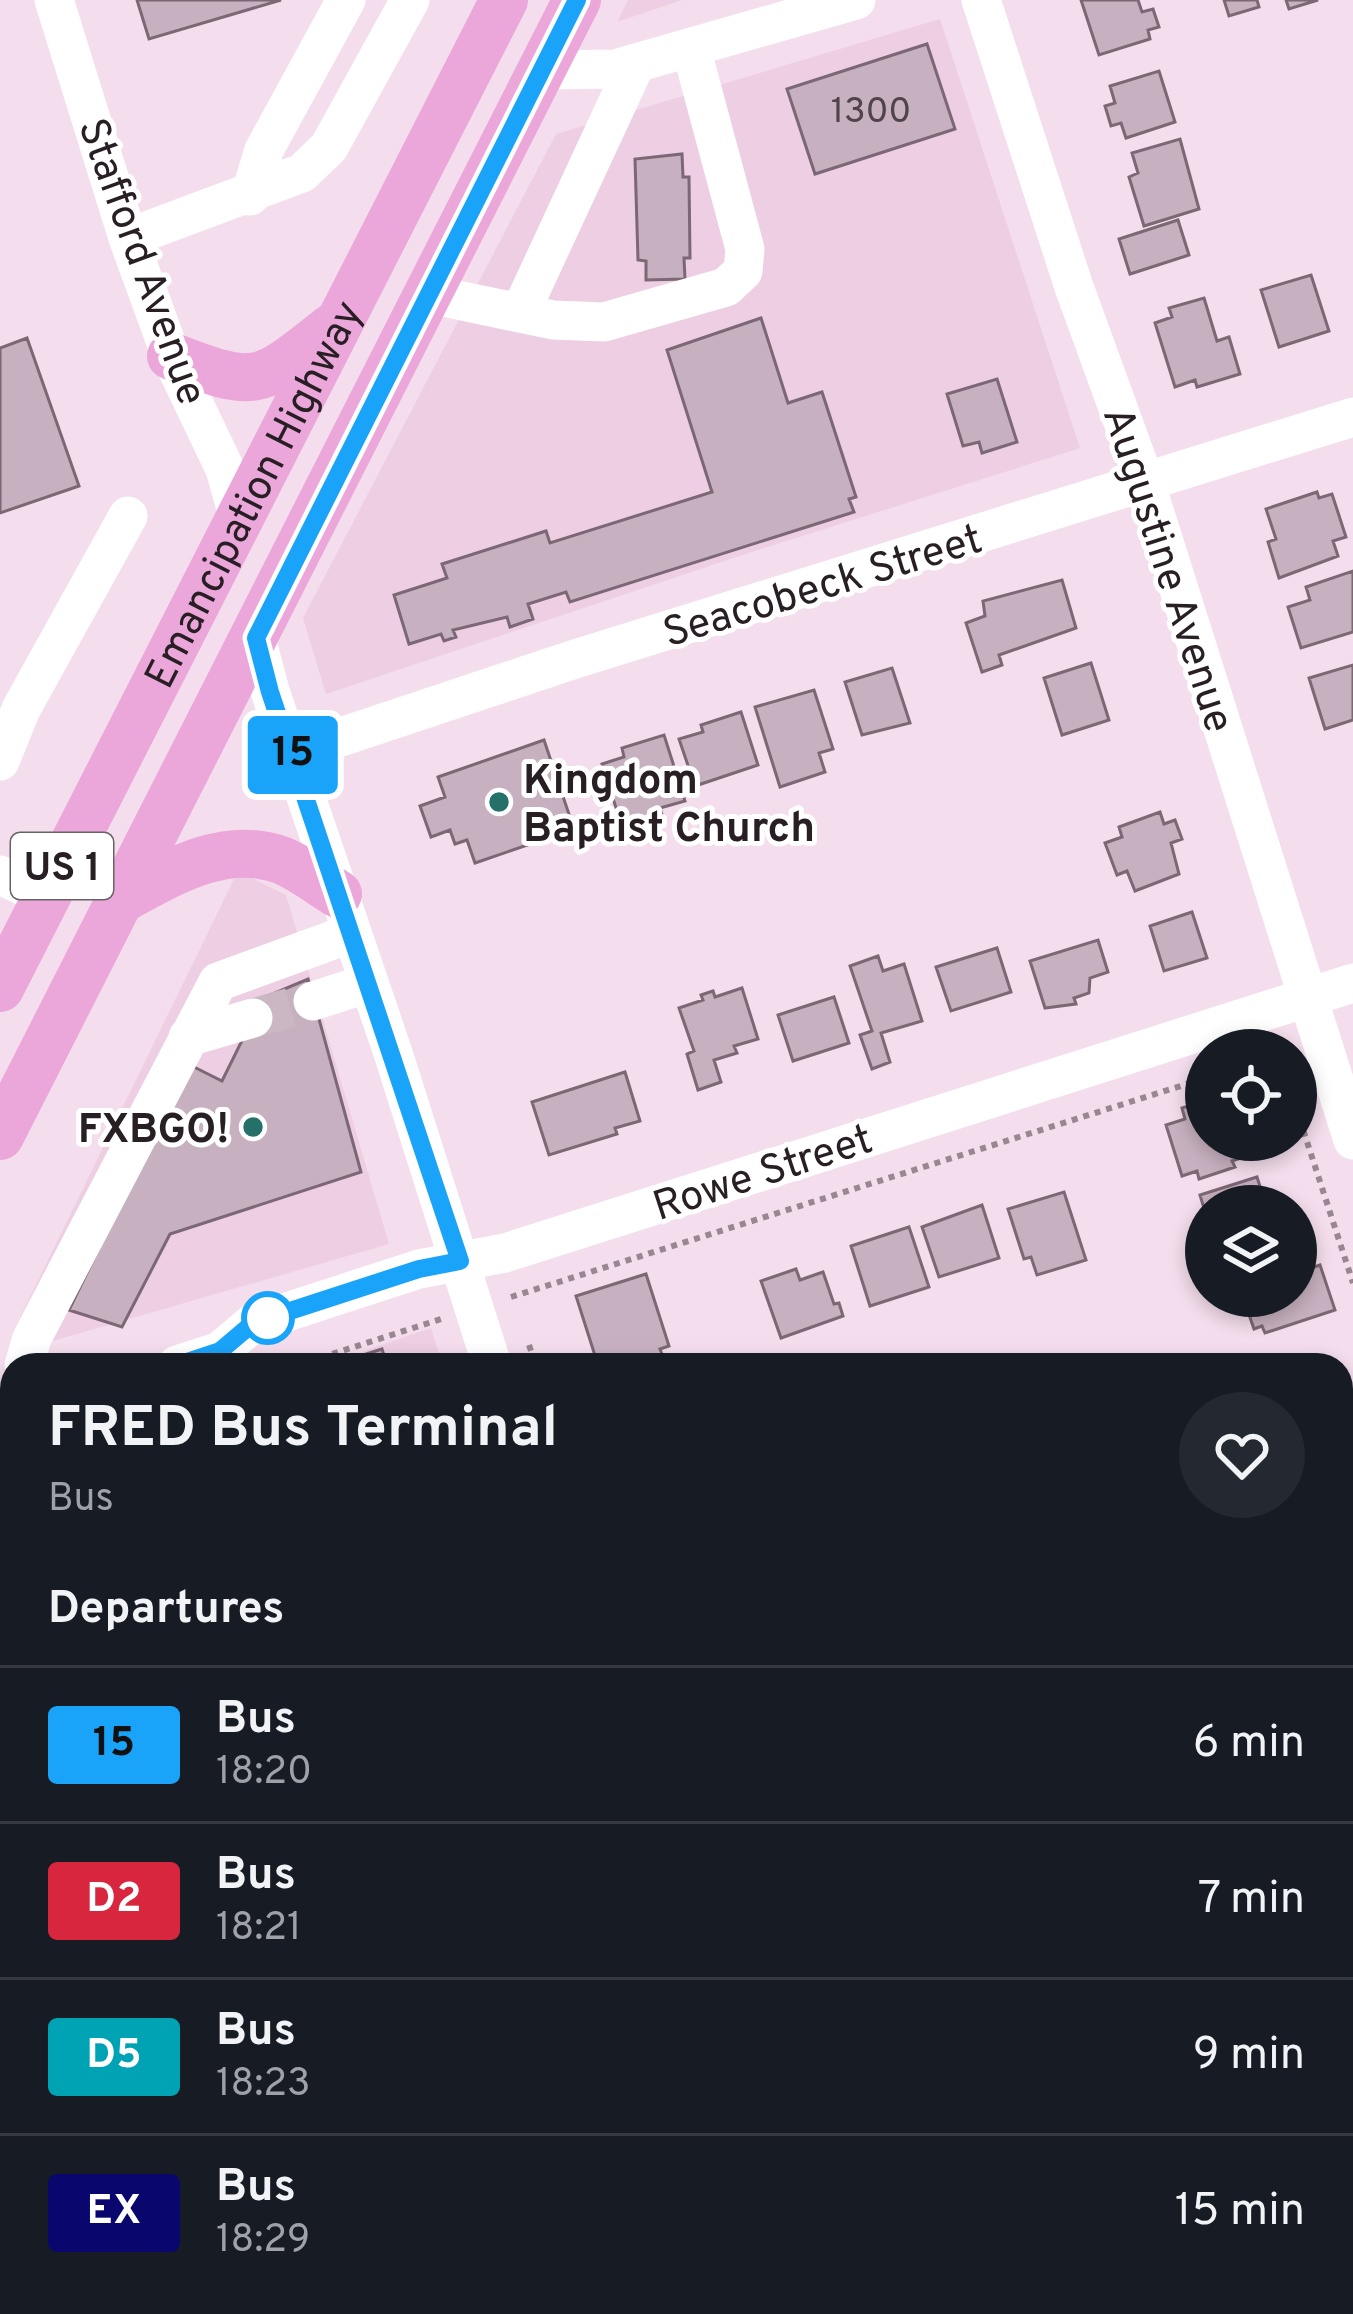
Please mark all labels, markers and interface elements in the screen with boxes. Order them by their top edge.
house number: 1300 [831,90,911,136]
street label: Stafford Avenue [63,112,216,413]
street label: Emancipation Highway [135,293,377,699]
street label: Augustine Avenue [1088,401,1243,740]
street label: Seacobeck Street [657,515,989,662]
line badge: 15 [239,716,347,794]
text: 15 [272,728,314,781]
place label: Kingdom Baptist Church [523,756,815,857]
marker: Kingdom Baptist Church [486,789,512,815]
road number: US 1 [11,833,113,899]
map controls [1185,1029,1317,1317]
button: locate [1185,1029,1317,1161]
place label: FXBGO! [78,1105,229,1158]
marker: FXBGO! [240,1114,266,1140]
street label: Rowe Street [647,1115,880,1236]
button: layers [1185,1185,1317,1317]
unlabelled marker [243,1293,293,1343]
button: heart [1179,1392,1305,1518]
text: FRED Bus Terminal [48,1395,558,1467]
text: Bus [48,1476,114,1525]
text: Departures [48,1582,284,1639]
text: Bus [216,1692,296,1749]
text: 6 min [1193,1716,1305,1773]
text: 15 [93,1718,135,1771]
text: 18:20 [216,1749,312,1798]
text: Bus [216,1848,296,1905]
text: 7 min [1198,1872,1305,1929]
text: D2 [86,1874,142,1927]
text: 18:21 [216,1905,302,1954]
text: Bus [216,2004,296,2061]
text: 9 min [1193,2028,1305,2085]
text: D5 [86,2030,142,2083]
text: 18:23 [216,2061,311,2110]
text: Bus [216,2160,296,2217]
text: 15 min [1175,2184,1305,2241]
text: EX [87,2186,141,2239]
text: 18:29 [216,2217,310,2266]

